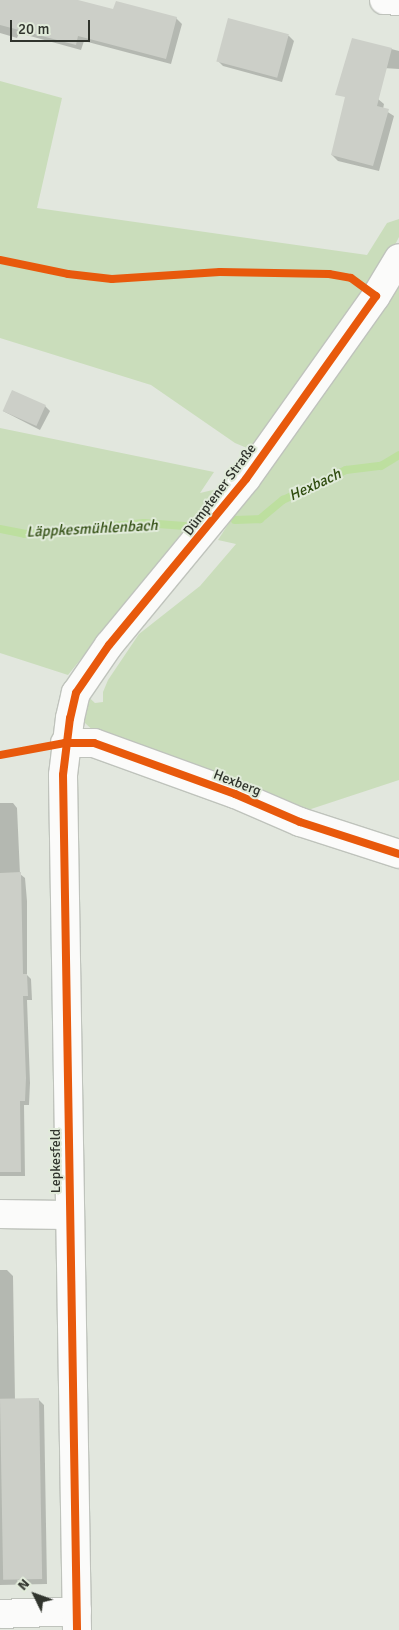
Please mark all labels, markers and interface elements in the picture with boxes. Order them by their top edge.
scale bar [12,10,92,42]
text: 20 m [18,20,49,38]
street label: Dümptener Straße [180,441,260,539]
water label: Hexbach [286,465,344,505]
water label: Läppkesmühlenbach [26,517,158,541]
street label: Hexberg [211,766,263,800]
street label: Lepkesfeld [48,1129,64,1193]
north arrow [10,1570,60,1620]
text: N [14,1575,33,1594]

